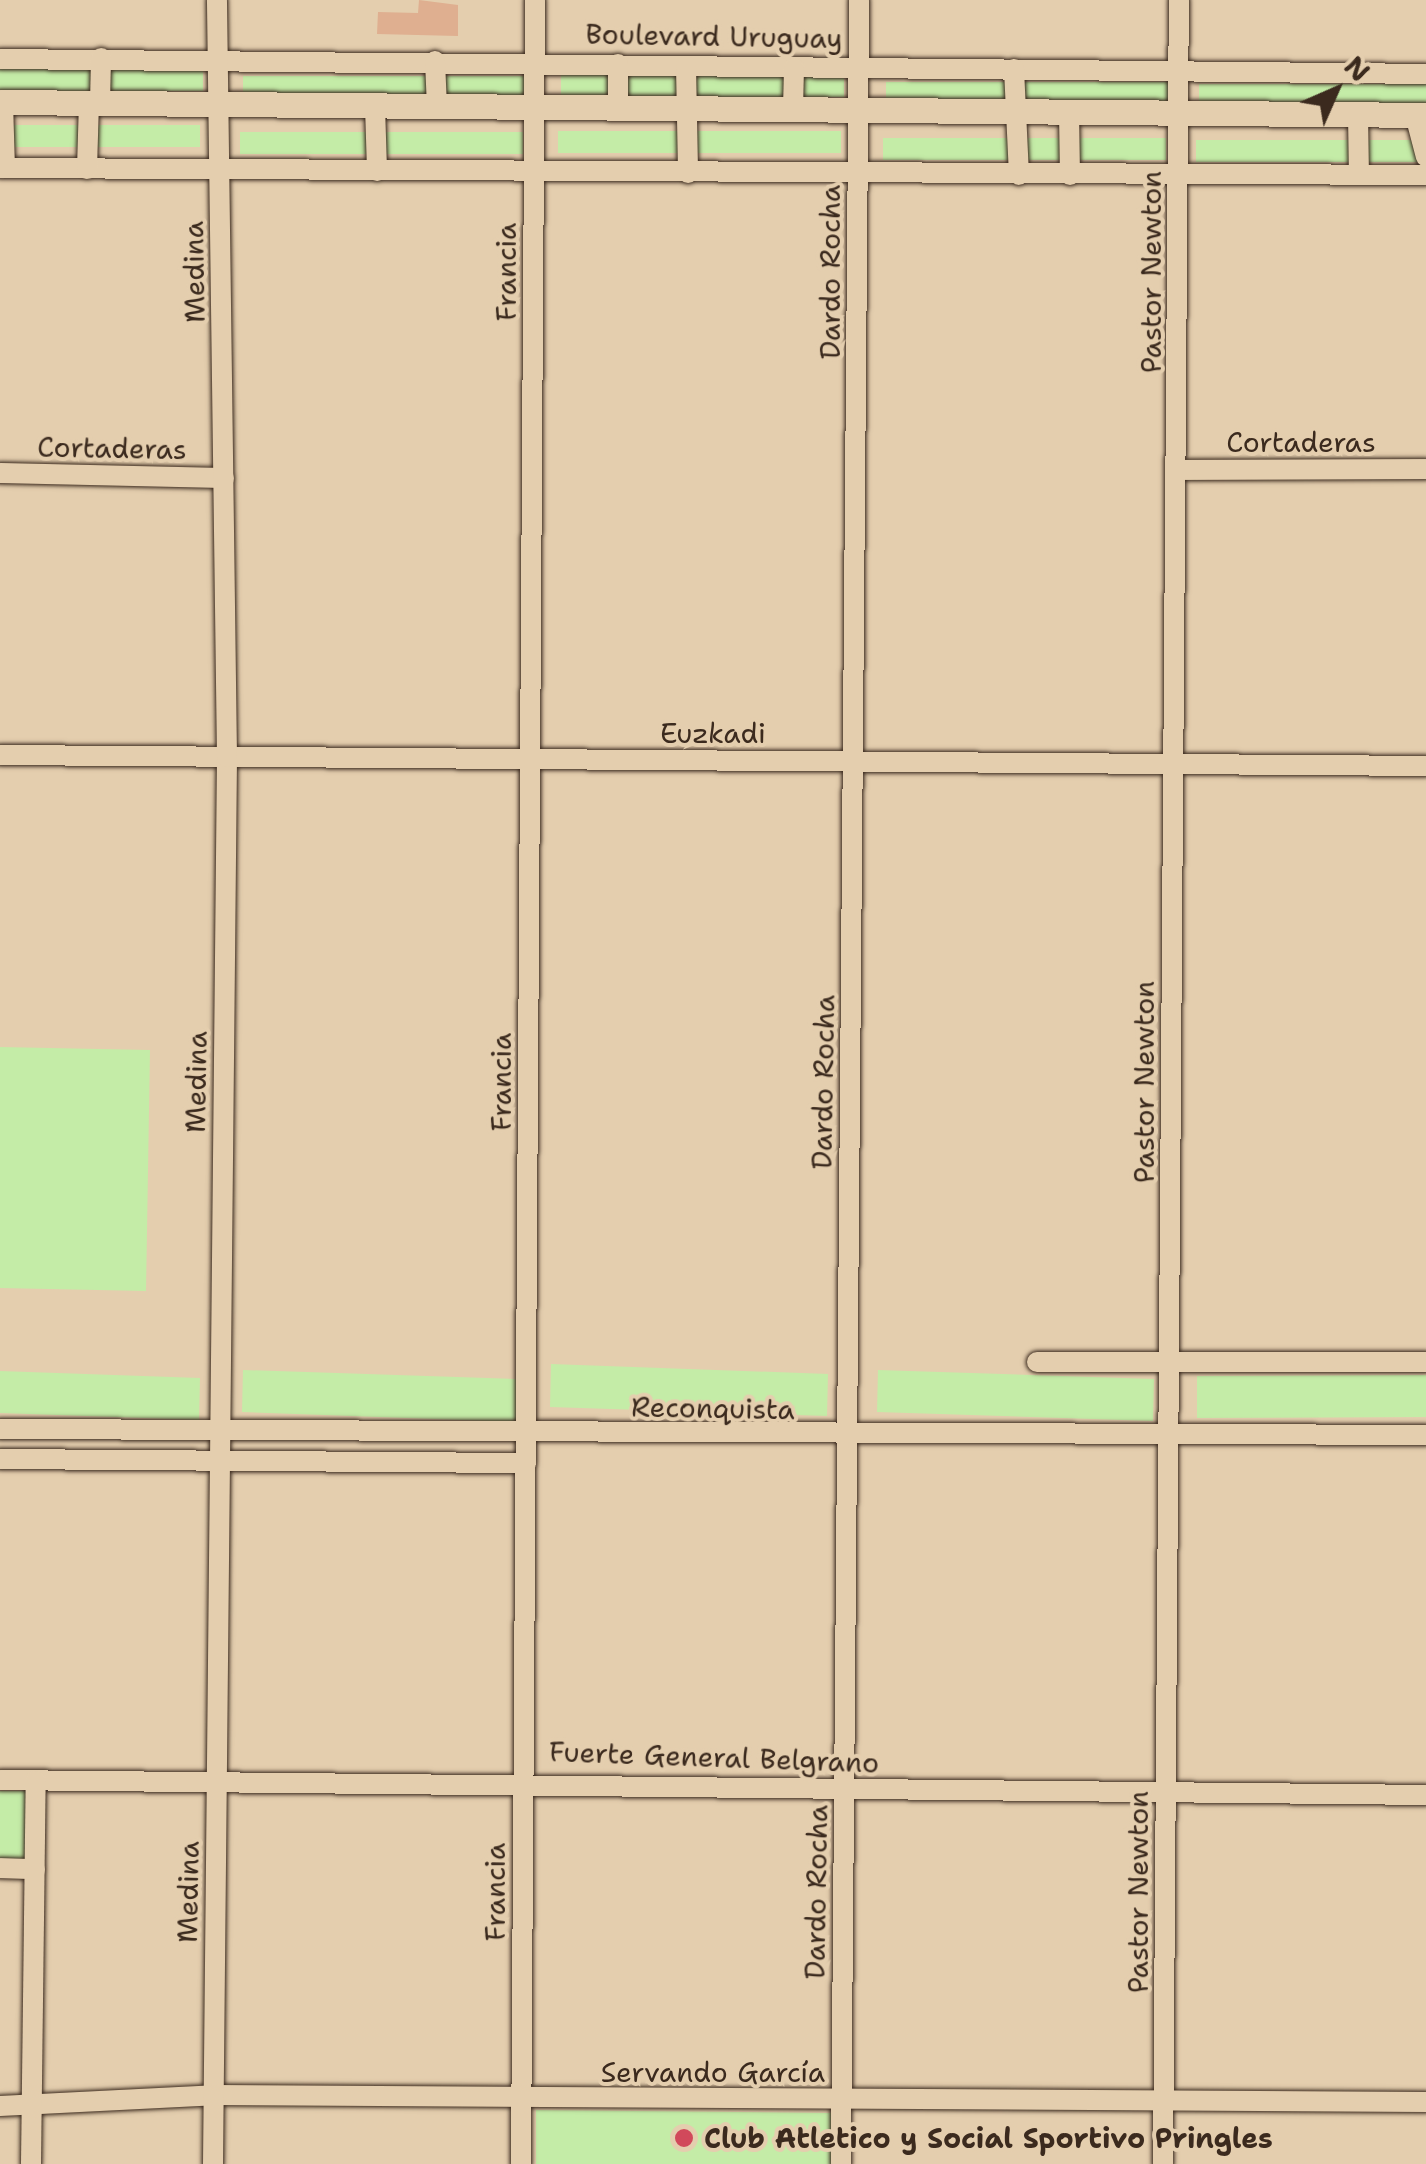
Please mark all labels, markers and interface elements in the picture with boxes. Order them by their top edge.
street label: Boulevard Uruguay [585,17,843,55]
north arrow [1286,40,1386,140]
text: N [1336,48,1378,90]
street label: Pastor Newton [1134,171,1168,373]
street label: Dardo Rocha [813,185,847,359]
street label: Medina [176,221,212,323]
street label: Francia [489,223,523,321]
street label: Cortaderas [1226,425,1376,459]
street label: Cortaderas [37,430,187,466]
street label: Euzkadi [660,716,766,750]
street label: Pastor Newton [1127,981,1161,1183]
street label: Dardo Rocha [805,994,841,1170]
street label: Medina [178,1031,214,1133]
street label: Francia [484,1033,518,1131]
street label: Reconquista [631,1390,795,1426]
street label: Fuerte General Belgrano [548,1734,880,1780]
street label: Pastor Newton [1121,1791,1155,1993]
street label: Dardo Rocha [798,1804,834,1980]
street label: Medina [170,1841,206,1943]
street label: Francia [478,1843,512,1941]
street label: Servando García [601,2055,825,2089]
place label: Club Atletico y Social Sportivo Pringles [704,2121,1273,2155]
marker: Club Atletico y Social Sportivo Pringles [673,2127,695,2149]

